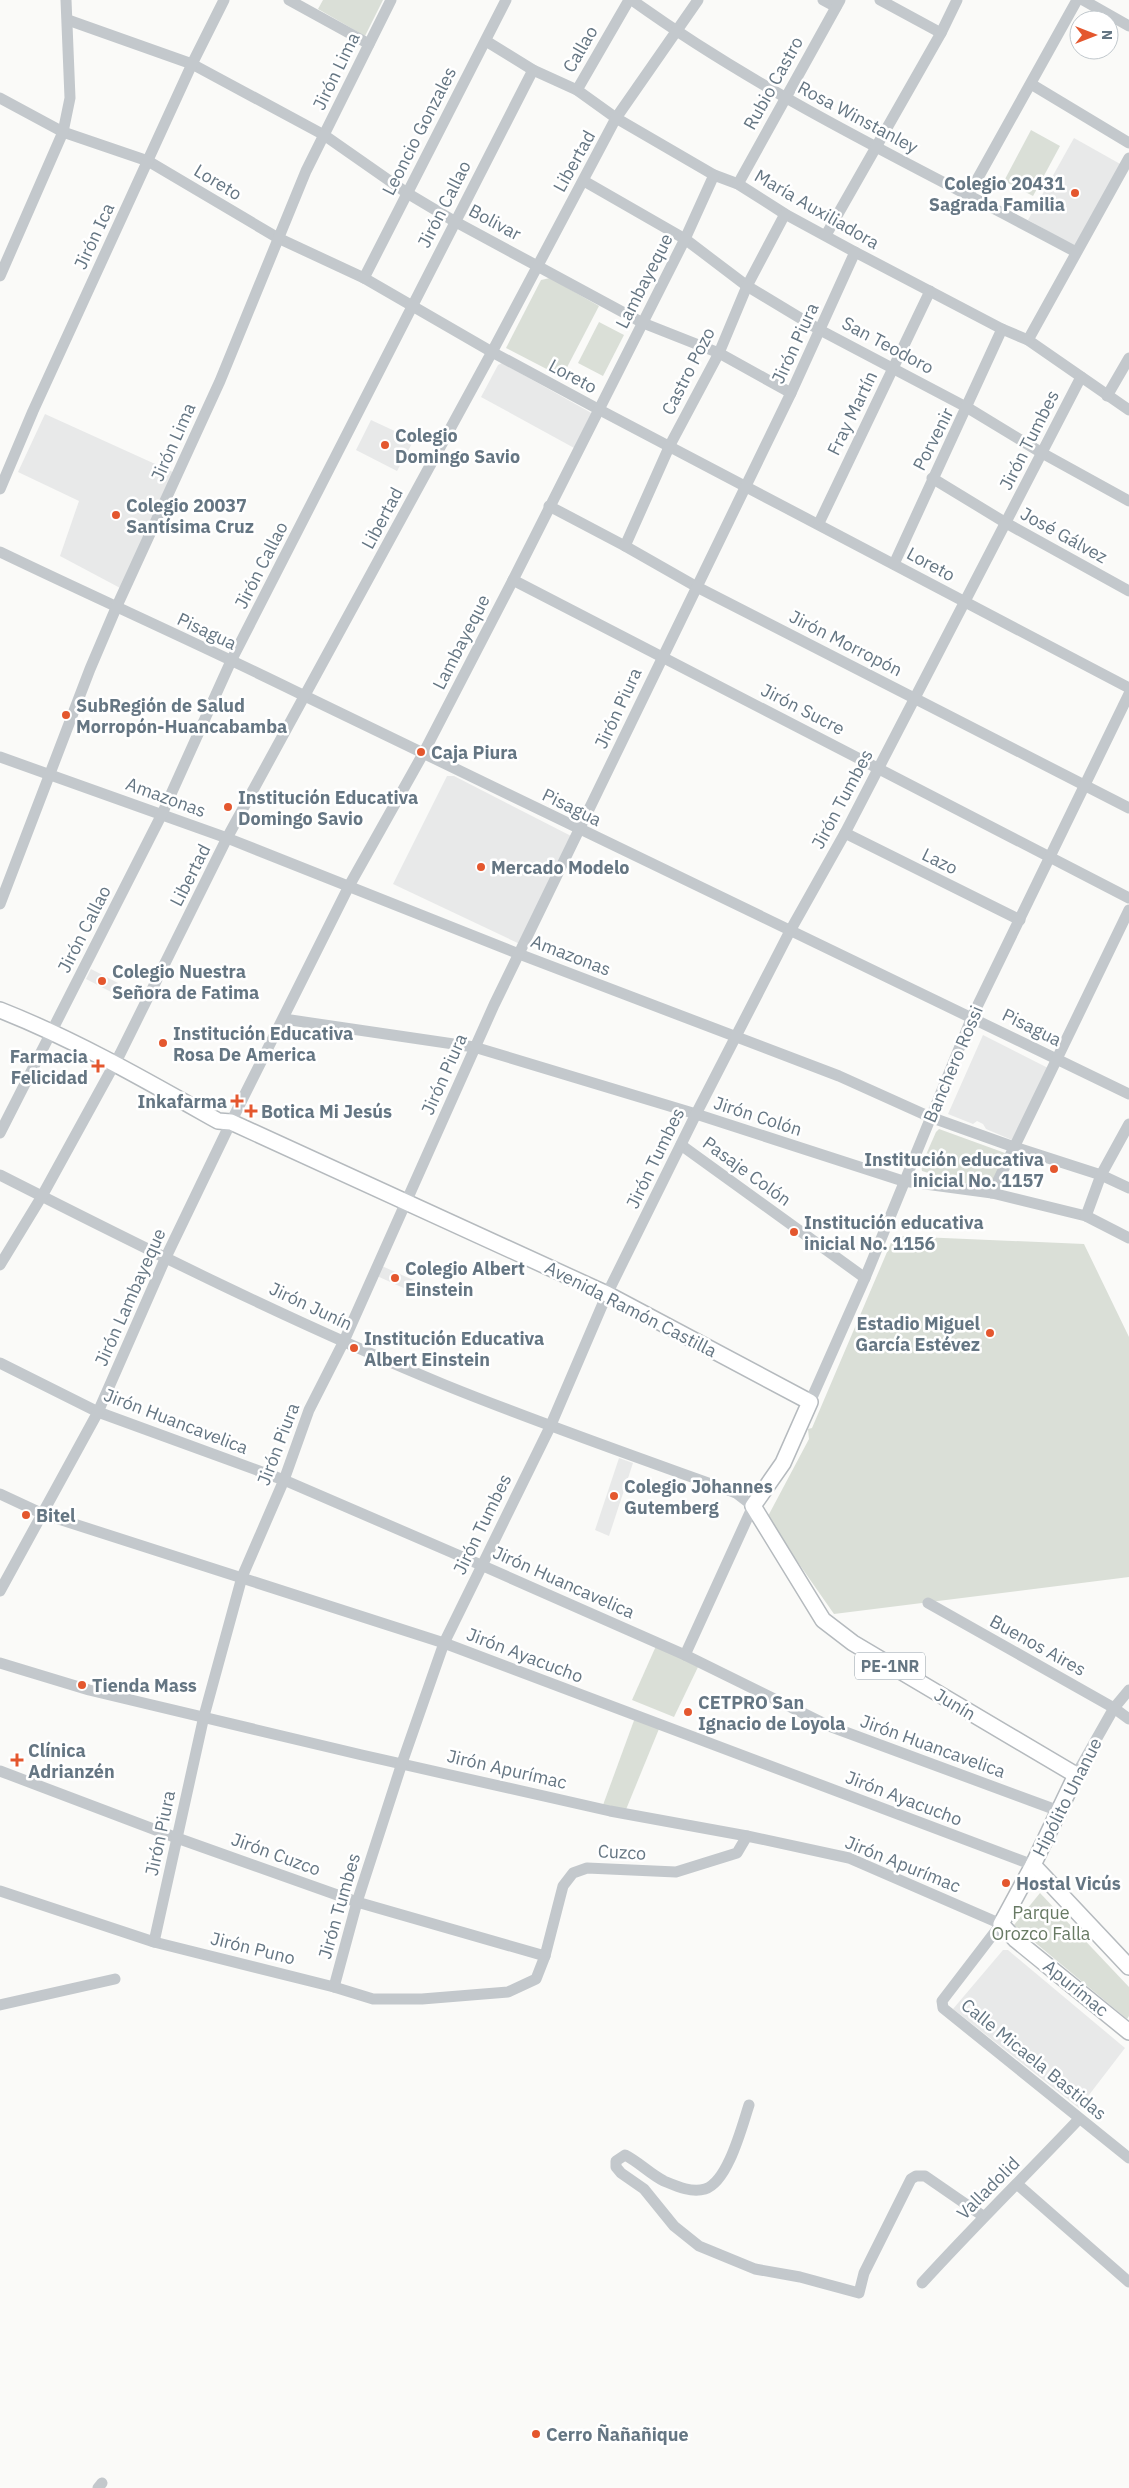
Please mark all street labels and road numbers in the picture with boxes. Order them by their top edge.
street label: Callao [557,22,603,76]
street label: Jirón Lima [307,28,365,114]
street label: Rubio Castro [738,32,808,134]
street label: Leoncio Gonzales [377,63,461,199]
street label: Rosa Winstanley [794,76,922,158]
street label: Libertad [548,126,600,196]
street label: Jirón Callao [412,156,476,252]
street label: Loreto [190,159,246,205]
street label: María Auxiliadora [751,164,884,254]
street label: Jirón Ica [69,199,119,273]
street label: Bolivar [465,199,526,246]
street label: Lambayeque [610,230,678,332]
street label: Jirón Piura [766,299,824,387]
street label: San Teodoro [838,311,938,379]
street label: Castro Pozo [656,323,720,419]
street label: Loreto [545,354,601,398]
street label: Fray Martín [822,367,882,459]
street label: Jirón Tumbes [994,386,1064,494]
street label: Jirón Lima [145,399,201,485]
street label: Porvenir [907,403,959,474]
street label: Libertad [356,483,408,553]
street label: José Gálvez [1017,502,1111,568]
street label: Jirón Callao [229,517,293,613]
street label: Loreto [903,542,959,586]
street label: Lambayeque [427,591,495,693]
street label: Jirón Morropón [786,605,906,681]
street label: Pisagua [174,607,241,655]
street label: Jirón Piura [589,664,647,752]
street label: Jirón Sucre [757,678,849,740]
street label: Jirón Tumbes [806,745,878,853]
street label: Amazonas [123,772,209,822]
street label: Pisagua [539,783,606,831]
street label: Libertad [165,840,215,910]
street label: Lazo [918,843,962,879]
street label: Jirón Callao [52,881,116,977]
street label: Amazonas [528,929,614,981]
street label: Banchero Rossi [918,1002,988,1126]
street label: Pisagua [999,1003,1066,1051]
street label: Jirón Piura [416,1029,472,1118]
street label: Jirón Colón [711,1091,805,1141]
street label: Jirón Tumbes [621,1104,689,1212]
street label: Pasaje Colón [698,1131,796,1211]
street label: Jirón Lambayeque [89,1224,171,1369]
street label: Avenida Ramón Castilla [541,1256,721,1362]
street label: Jirón Junín [266,1277,356,1335]
street label: Jirón Huancavelica [101,1383,252,1459]
street label: Jirón Piura [252,1399,304,1489]
street label: Jirón Tumbes [448,1470,516,1578]
street label: Jirón Huancavelica [490,1540,639,1624]
street label: Buenos Aires [986,1609,1090,1681]
street label: Jirón Ayacucho [463,1622,587,1688]
road number: PE-1NR [855,1652,925,1680]
street label: Junín [930,1683,980,1725]
street label: Jirón Huancavelica [857,1709,1009,1783]
street label: Hipólito Unanue [1027,1734,1107,1860]
street label: Jirón Apurímac [445,1744,569,1794]
street label: Jirón Ayacucho [842,1765,966,1831]
street label: Jirón Piura [140,1788,180,1878]
street label: Jirón Cuzco [228,1827,324,1881]
street label: Jirón Apurímac [842,1830,964,1898]
street label: Cuzco [597,1839,647,1865]
street label: Jirón Tumbes [313,1850,365,1962]
street label: Jirón Puno [208,1926,298,1970]
street label: Apurímac [1039,1955,1113,2021]
street label: Calle Micaela Bastidas [957,1993,1111,2125]
street label: Valladolid [952,2152,1024,2224]

